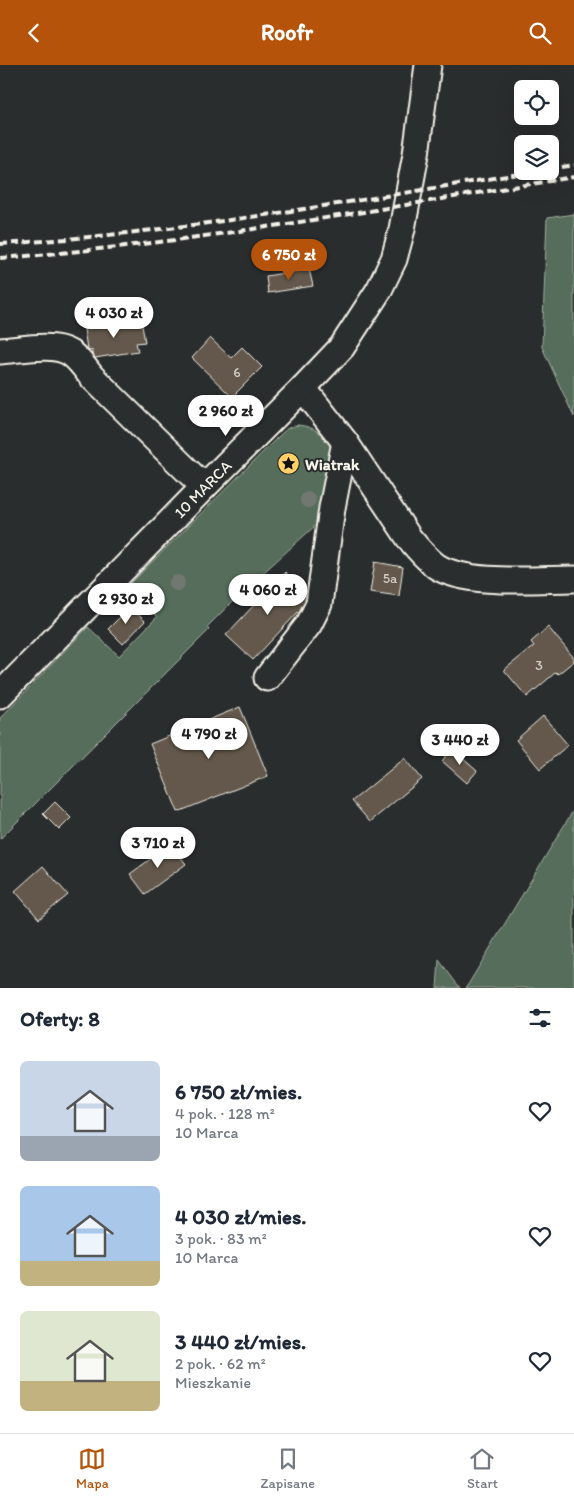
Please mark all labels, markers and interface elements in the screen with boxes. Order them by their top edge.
icon: back [20,19,48,47]
text: Roofr [261,19,313,46]
icon: search [526,19,554,47]
map controls [514,80,559,180]
button: locate [514,80,559,125]
button: layers [514,135,559,180]
pin: 6 750 zł [237,239,341,281]
text: 6 750 zł [262,245,316,264]
pin: 4 030 zł [62,297,166,339]
text: 4 030 zł [85,303,143,322]
house number: 6 [233,364,241,381]
pin: 2 960 zł [174,395,278,437]
text: 2 960 zł [199,401,253,420]
place icon: Wiatrak [277,452,301,476]
place label: Wiatrak [305,455,360,474]
street label: 10 MARCA [170,456,236,522]
house number: 5a [383,570,398,587]
pin: 4 060 zł [216,573,320,616]
text: 4 060 zł [240,580,297,599]
pin: 2 930 zł [74,583,178,625]
text: 2 930 zł [99,589,153,608]
house number: 3 [535,657,543,674]
pin: 4 790 zł [157,717,261,760]
pin: 3 440 zł [408,723,512,766]
text: 4 790 zł [182,724,236,743]
text: 3 440 zł [431,730,489,749]
pin: 3 710 zł [106,827,210,869]
text: 3 710 zł [131,833,185,852]
icon: filters [526,1004,554,1032]
text: Oferty: 8 [20,1006,100,1031]
text: 6 750 zł/mies. [175,1079,302,1104]
icon: home [60,1081,120,1141]
icon: heart [526,1097,554,1125]
text: 4 pok. · 128 m² [175,1104,275,1123]
text: 10 Marca [175,1123,238,1142]
text: 4 030 zł/mies. [175,1204,307,1229]
icon: home [60,1206,120,1266]
icon: heart [526,1222,554,1250]
text: 3 pok. · 83 m² [175,1229,267,1248]
text: 10 Marca [175,1248,238,1267]
text: 3 440 zł/mies. [175,1329,306,1354]
icon: home [60,1331,120,1391]
icon: heart [526,1347,554,1375]
text: 2 pok. · 62 m² [175,1354,266,1373]
text: Mieszkanie [175,1373,251,1392]
tab: Mapa [76,1445,109,1492]
tab: Zapisane [261,1445,315,1492]
tab: Start [467,1445,498,1492]

